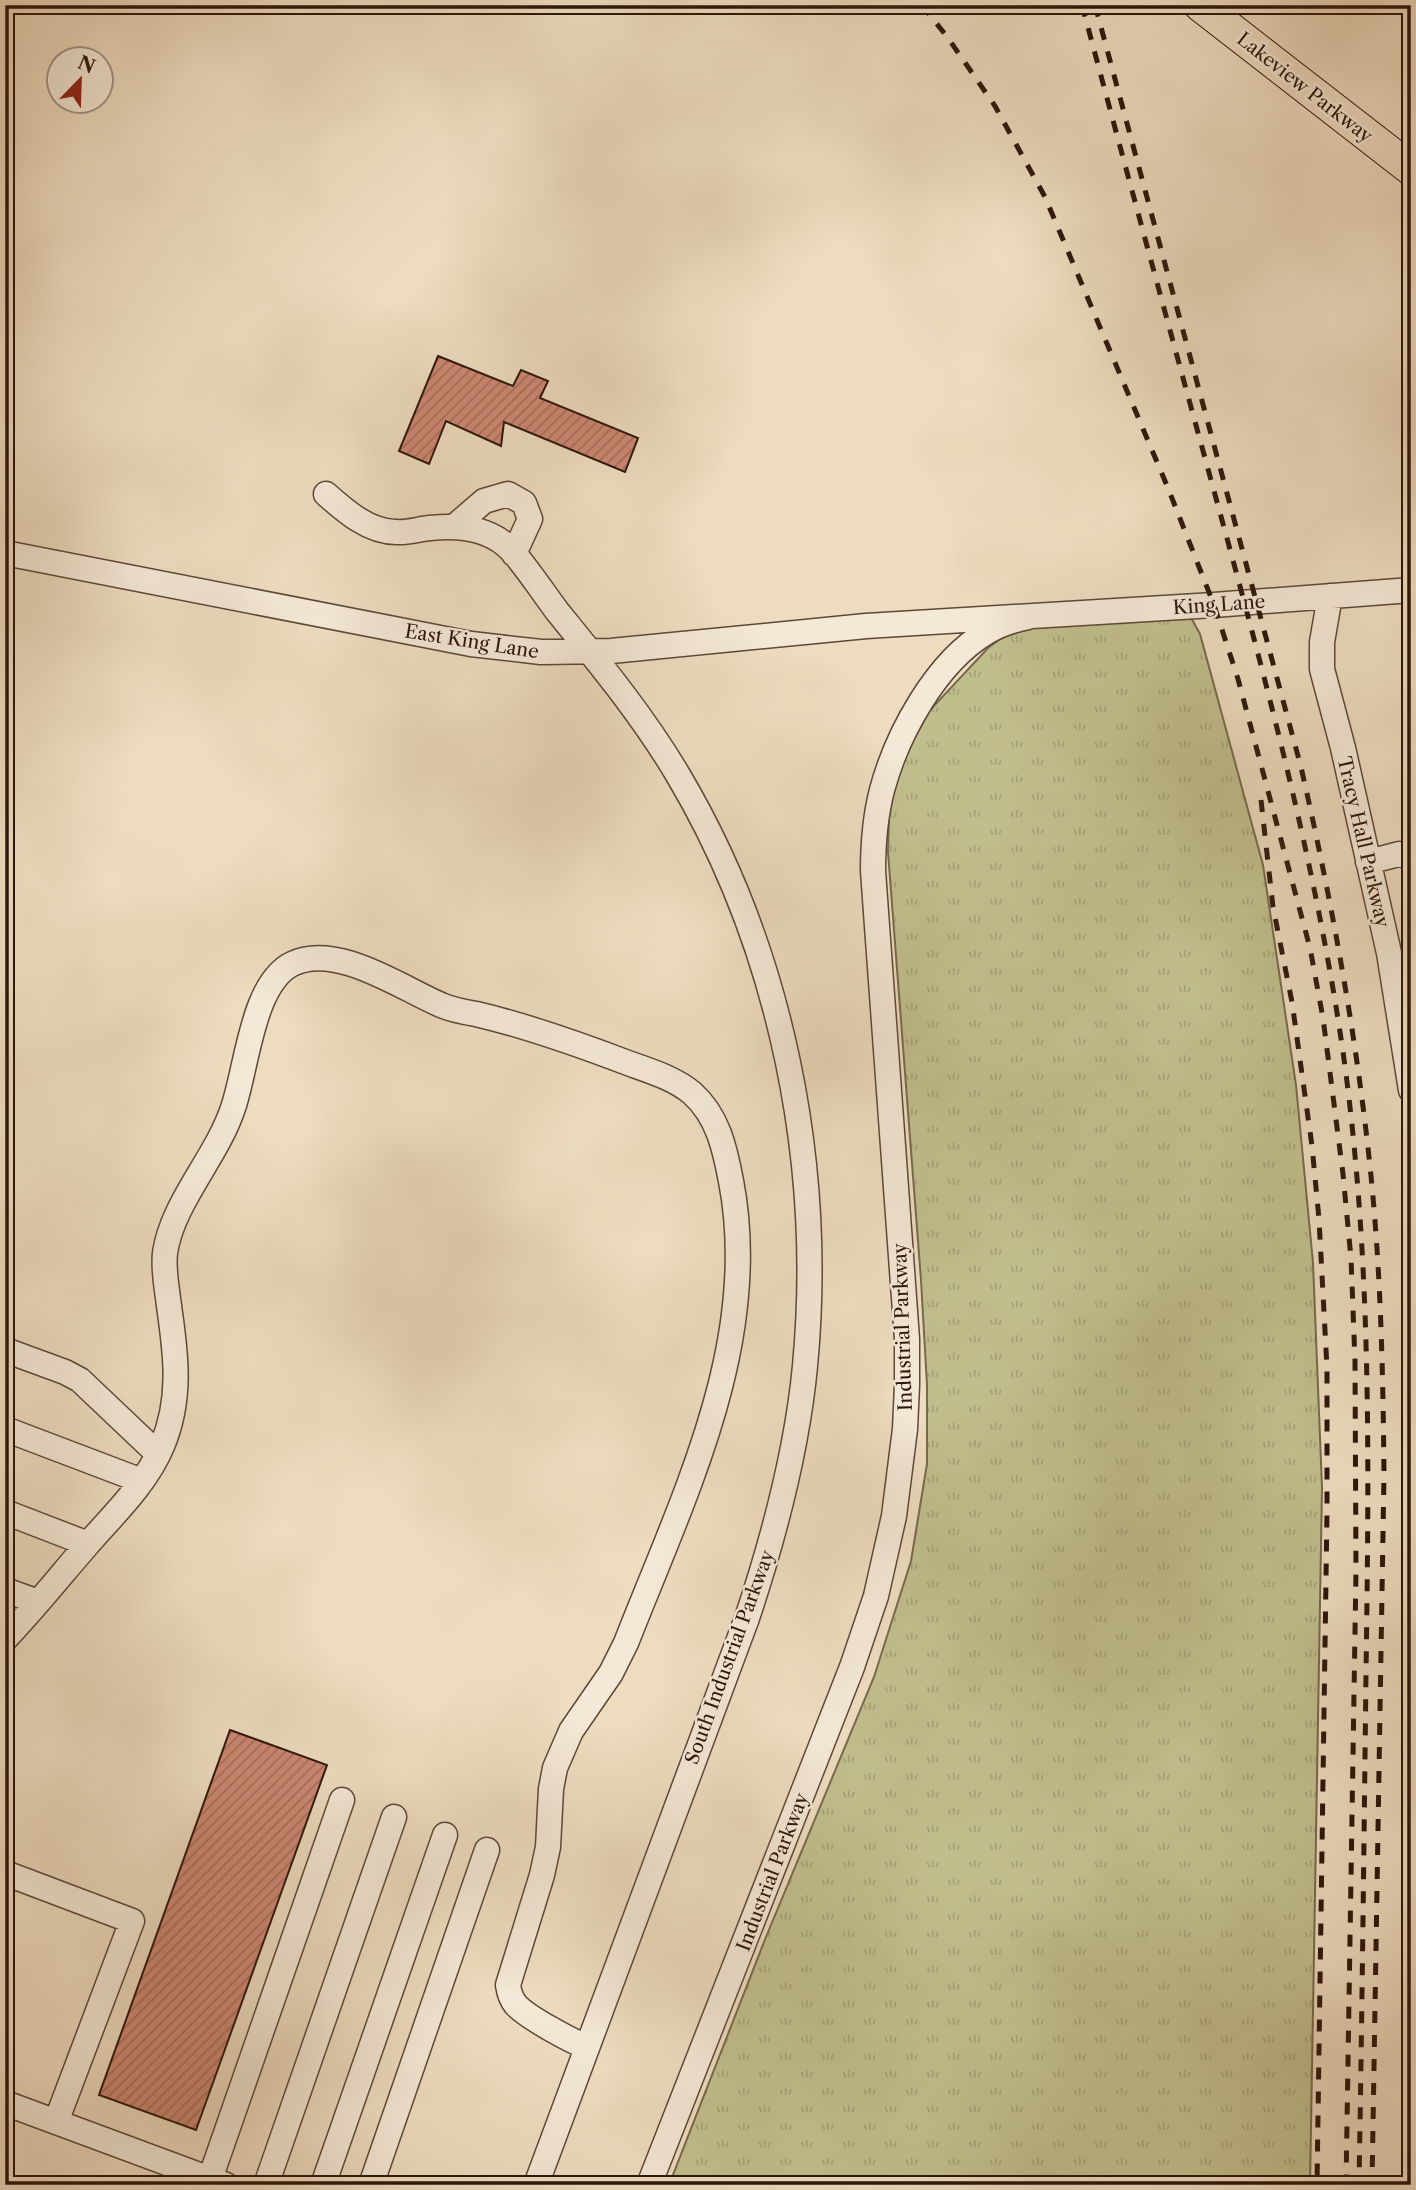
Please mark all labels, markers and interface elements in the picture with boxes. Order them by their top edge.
street label: Lakeview Parkway [1232,27,1377,148]
north arrow [46,46,116,116]
text: N [74,51,99,79]
street label: King Lane [1172,590,1266,619]
street label: East King Lane [403,620,541,663]
street label: Tracy Hall Parkway [1333,755,1394,930]
street label: Industrial Parkway [888,1242,917,1411]
street label: South Industrial Parkway [680,1547,779,1767]
street label: Industrial Parkway [732,1789,813,1955]

